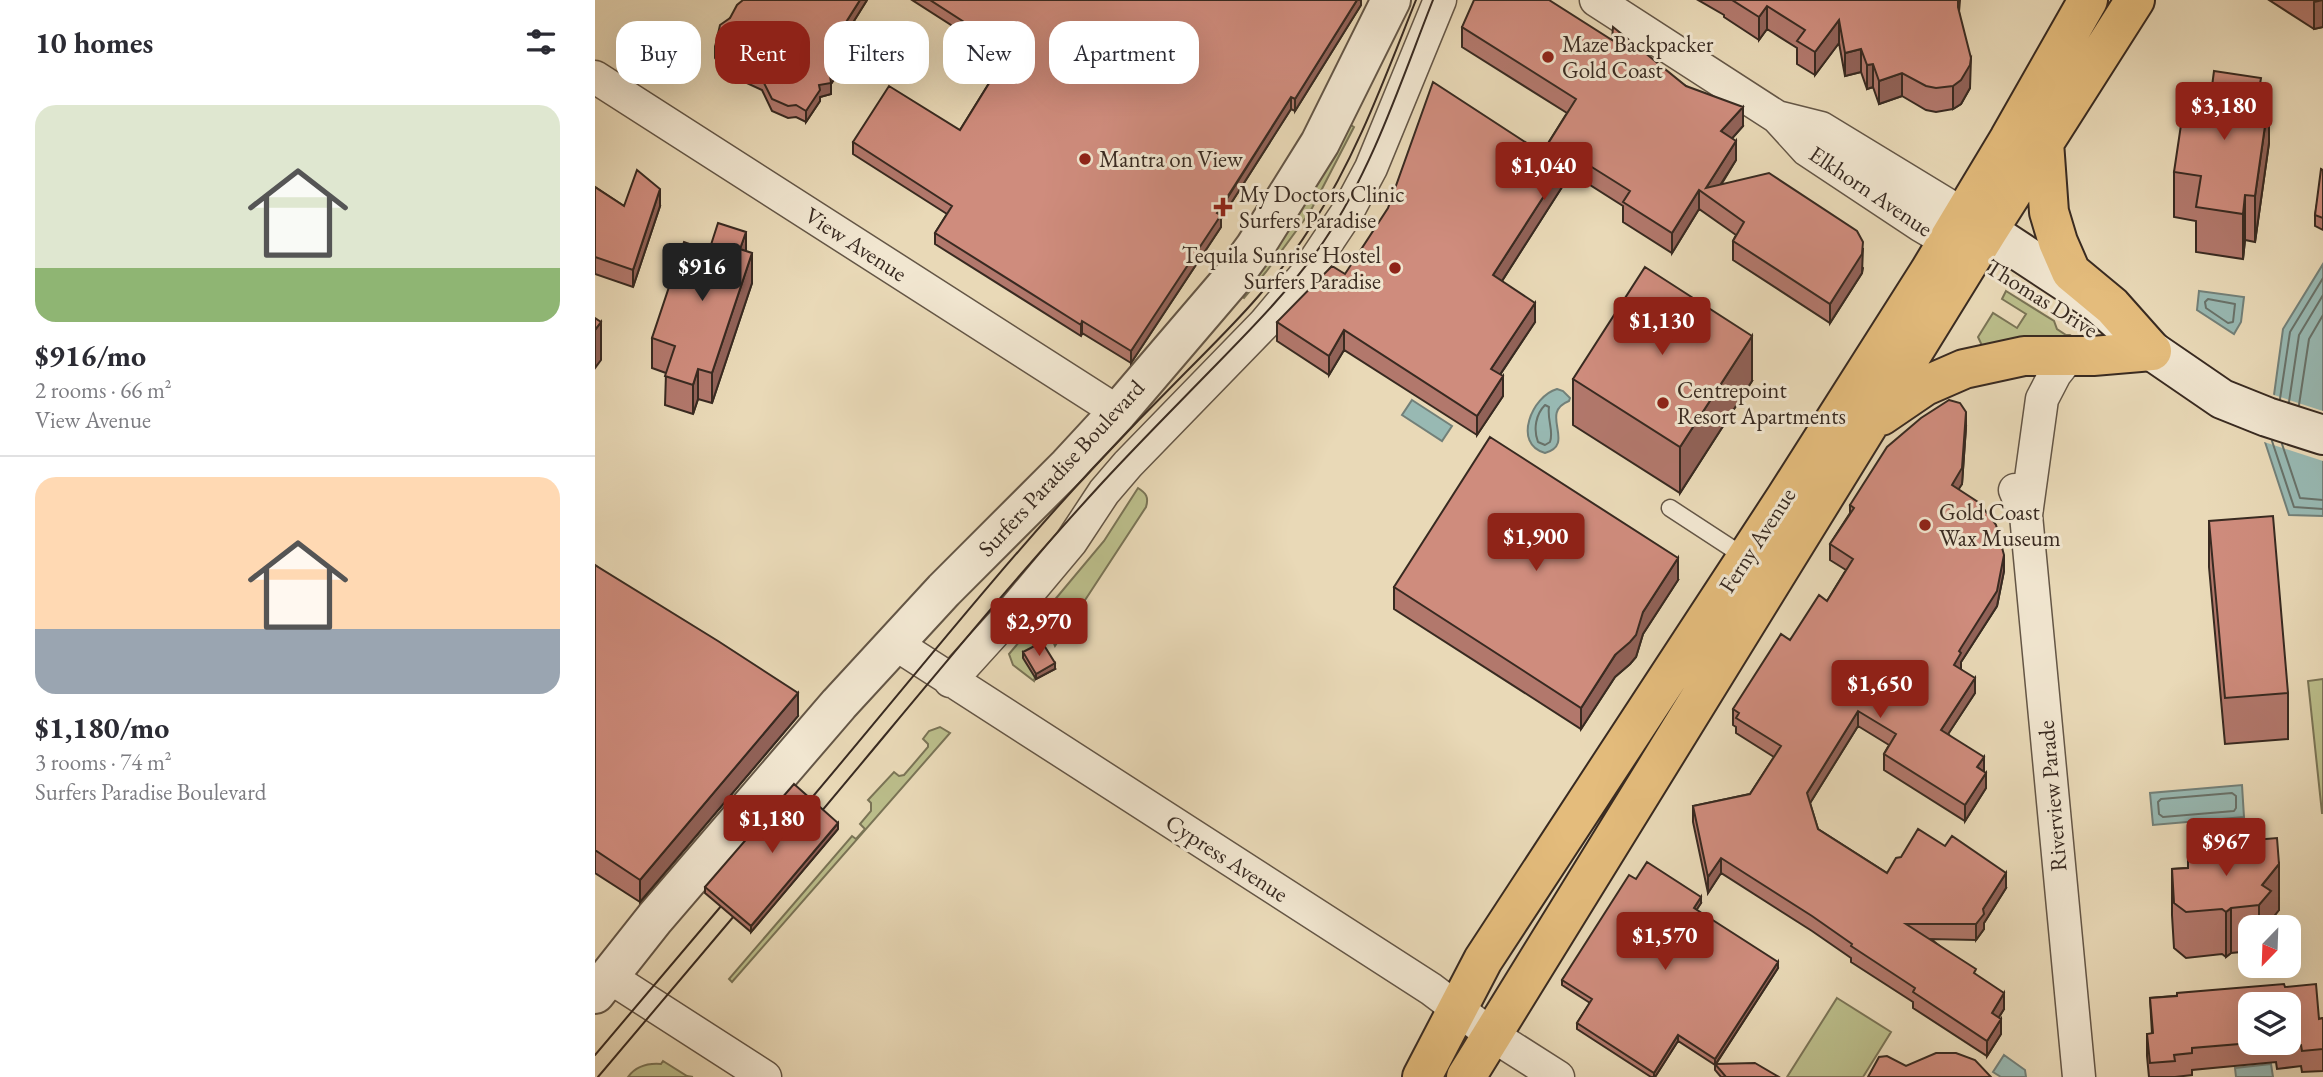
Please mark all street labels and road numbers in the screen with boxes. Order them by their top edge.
street label: Elkhorn Avenue [1803,139,1939,243]
street label: View Avenue [799,200,913,288]
street label: Thomas Drive [1980,252,2104,344]
street label: Surfers Paradise Boulevard [971,373,1151,563]
street label: Ferny Avenue [1712,482,1802,598]
street label: Riverview Parade [2030,719,2074,873]
street label: Cypress Avenue [1160,807,1294,909]

